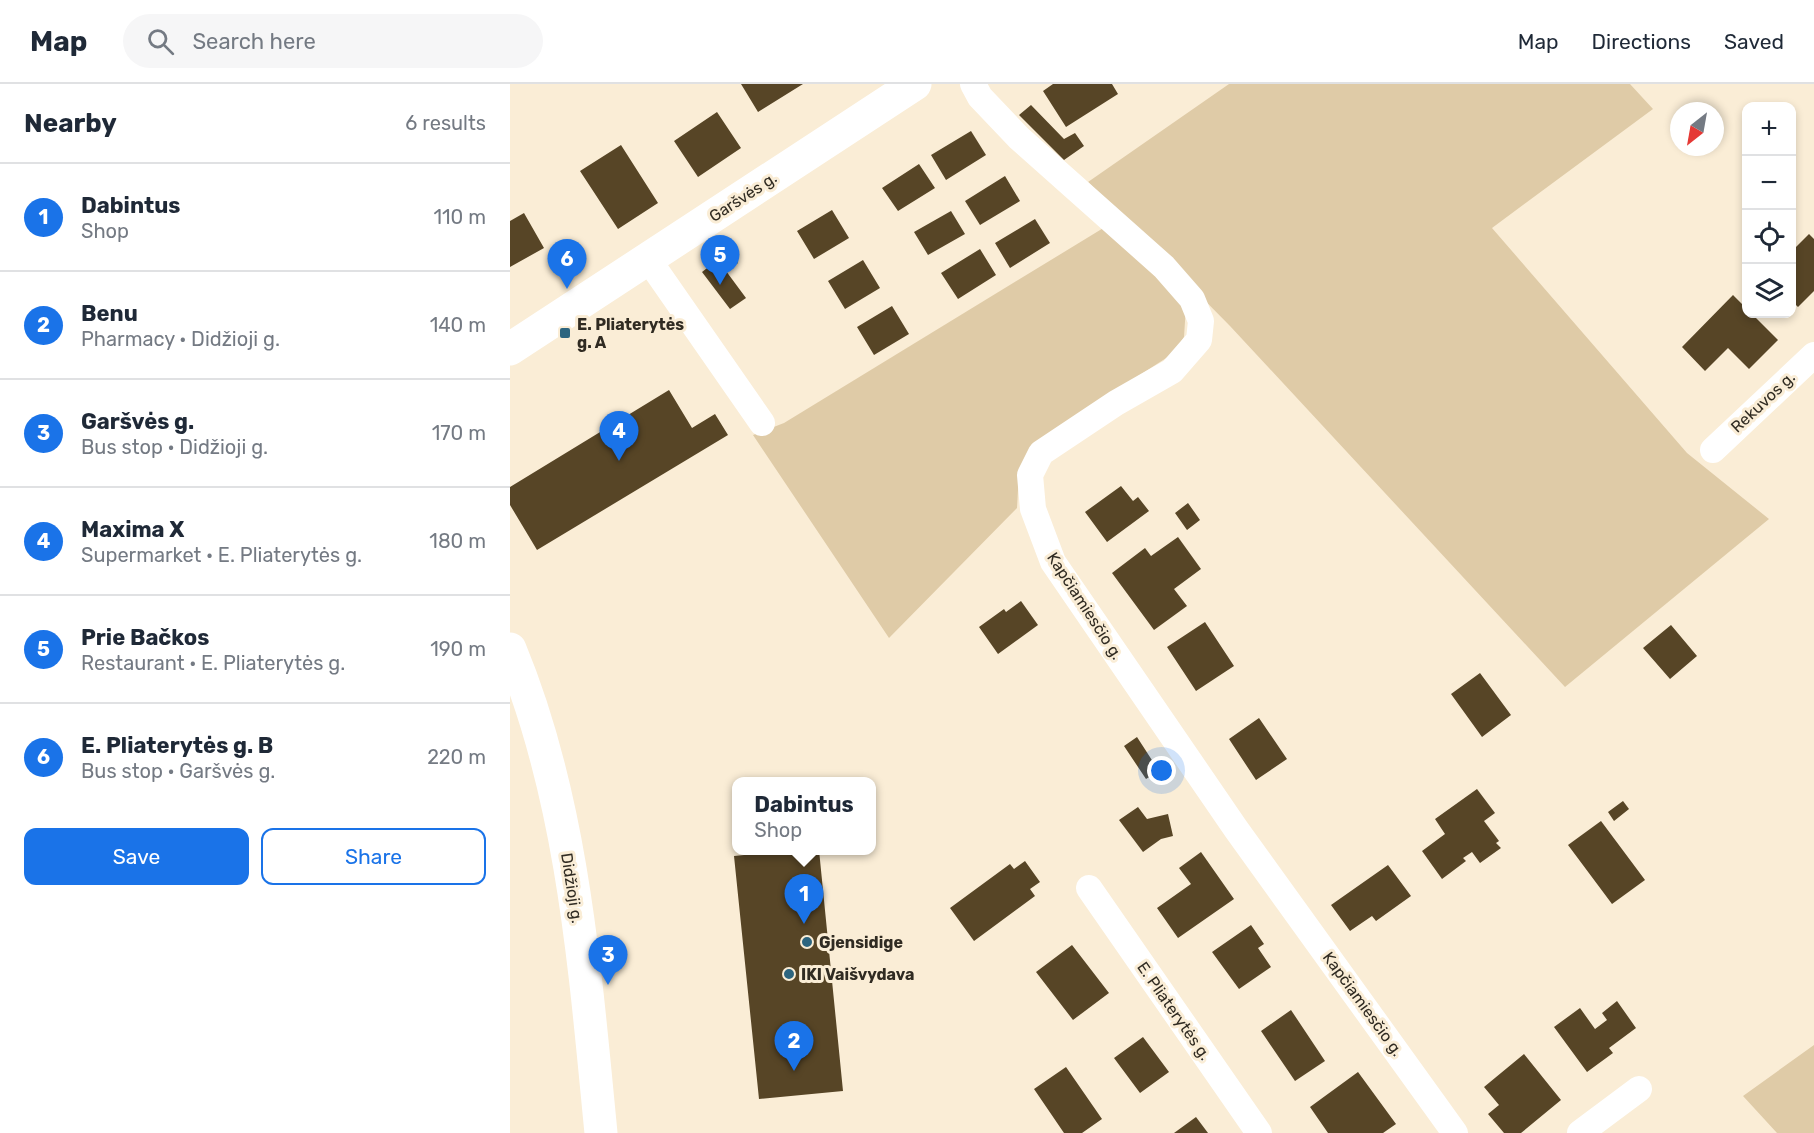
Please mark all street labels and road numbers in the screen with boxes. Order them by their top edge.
street label: Garšvės g. [706,168,780,226]
street label: Rekuvos g. [1727,368,1799,436]
street label: Kapčiamiesčio g. [1043,549,1127,663]
street label: Didžioji g. [557,851,587,925]
street label: Kapčiamiesčio g. [1319,948,1407,1060]
street label: E. Pliaterytės g. [1133,958,1215,1064]

